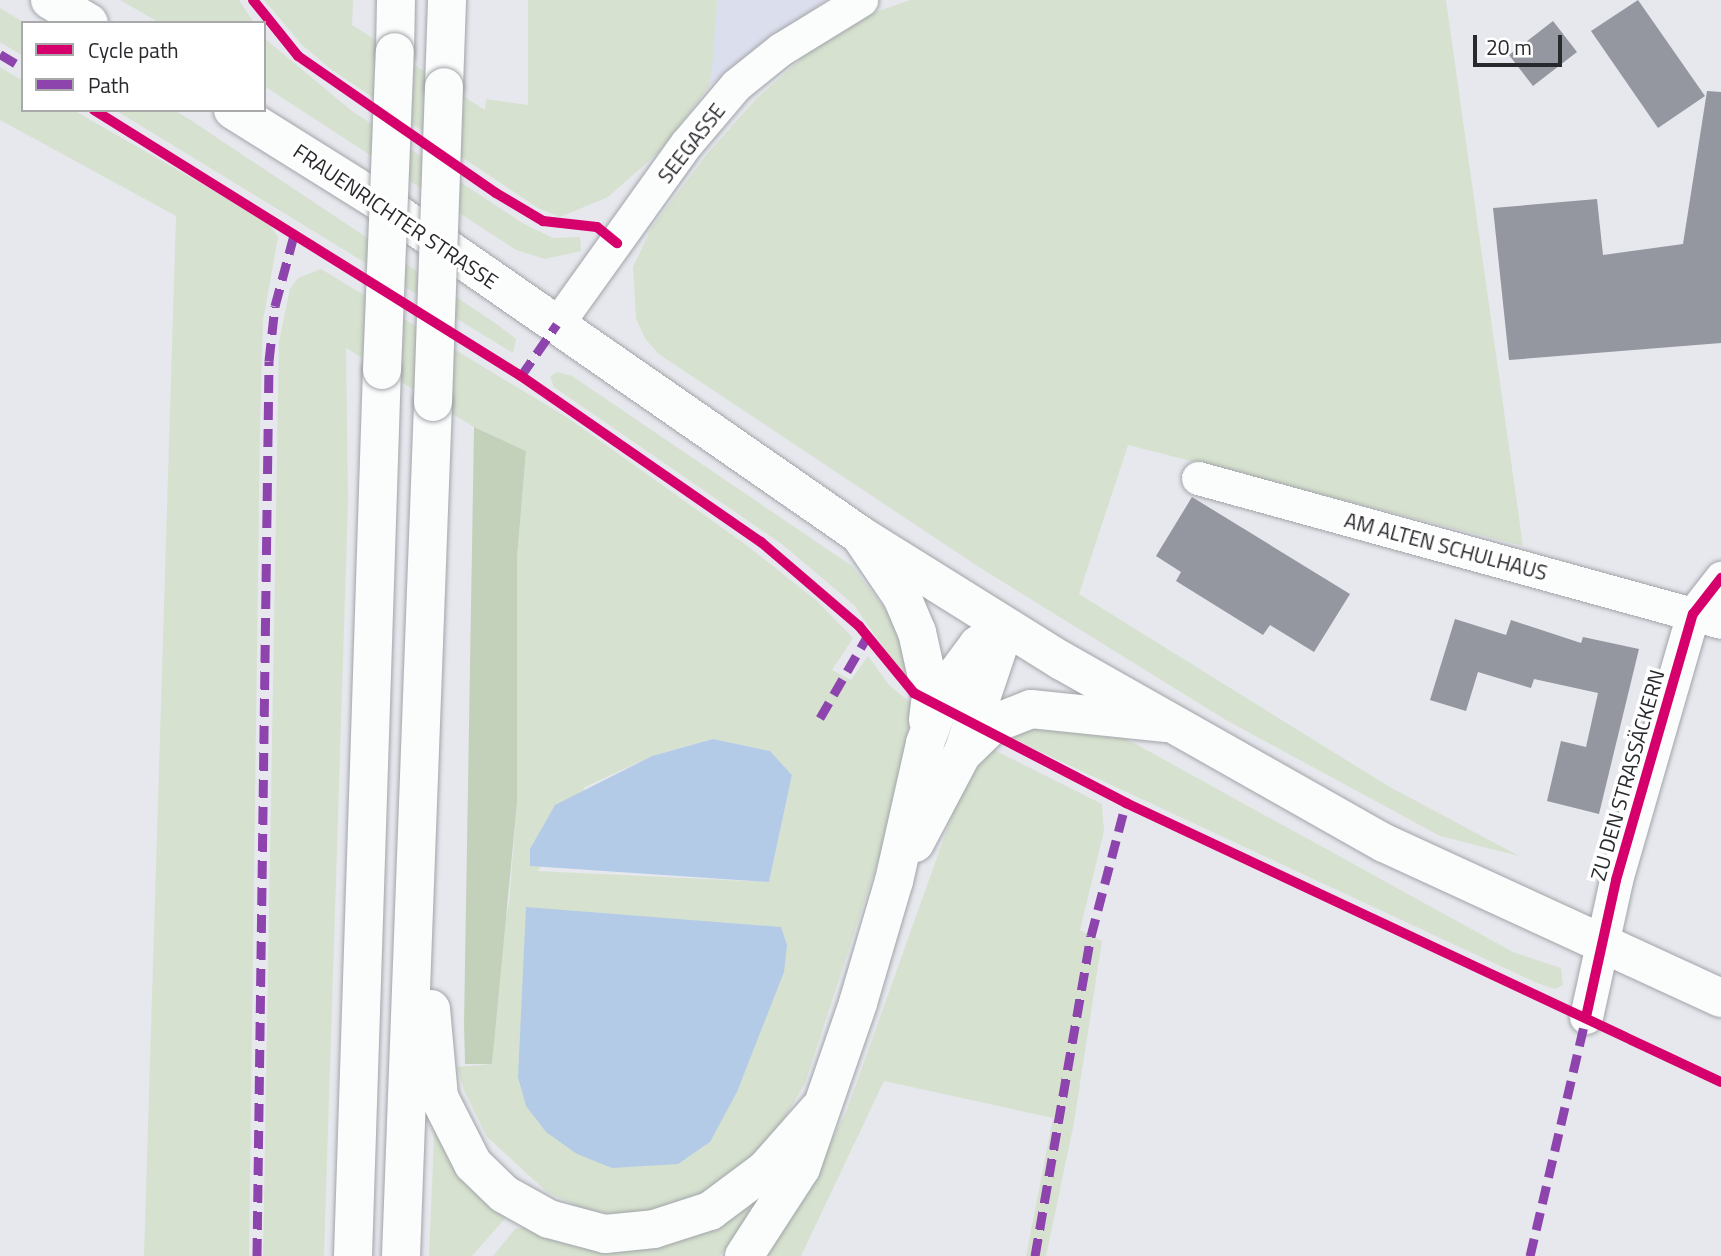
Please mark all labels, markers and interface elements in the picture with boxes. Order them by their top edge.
legend [21,21,266,112]
scale bar [1476,21,1565,65]
text: 20 m [1486,31,1532,63]
text: Cycle path [88,34,179,66]
text: Path [88,69,130,101]
street label: SEEGASSE [652,98,730,188]
street label: FRAUENRICHTER STRASSE [289,138,503,294]
street label: AM ALTEN SCHULHAUS [1342,507,1550,585]
street label: ZU DEN STRASSÄCKERN [1585,667,1669,883]

